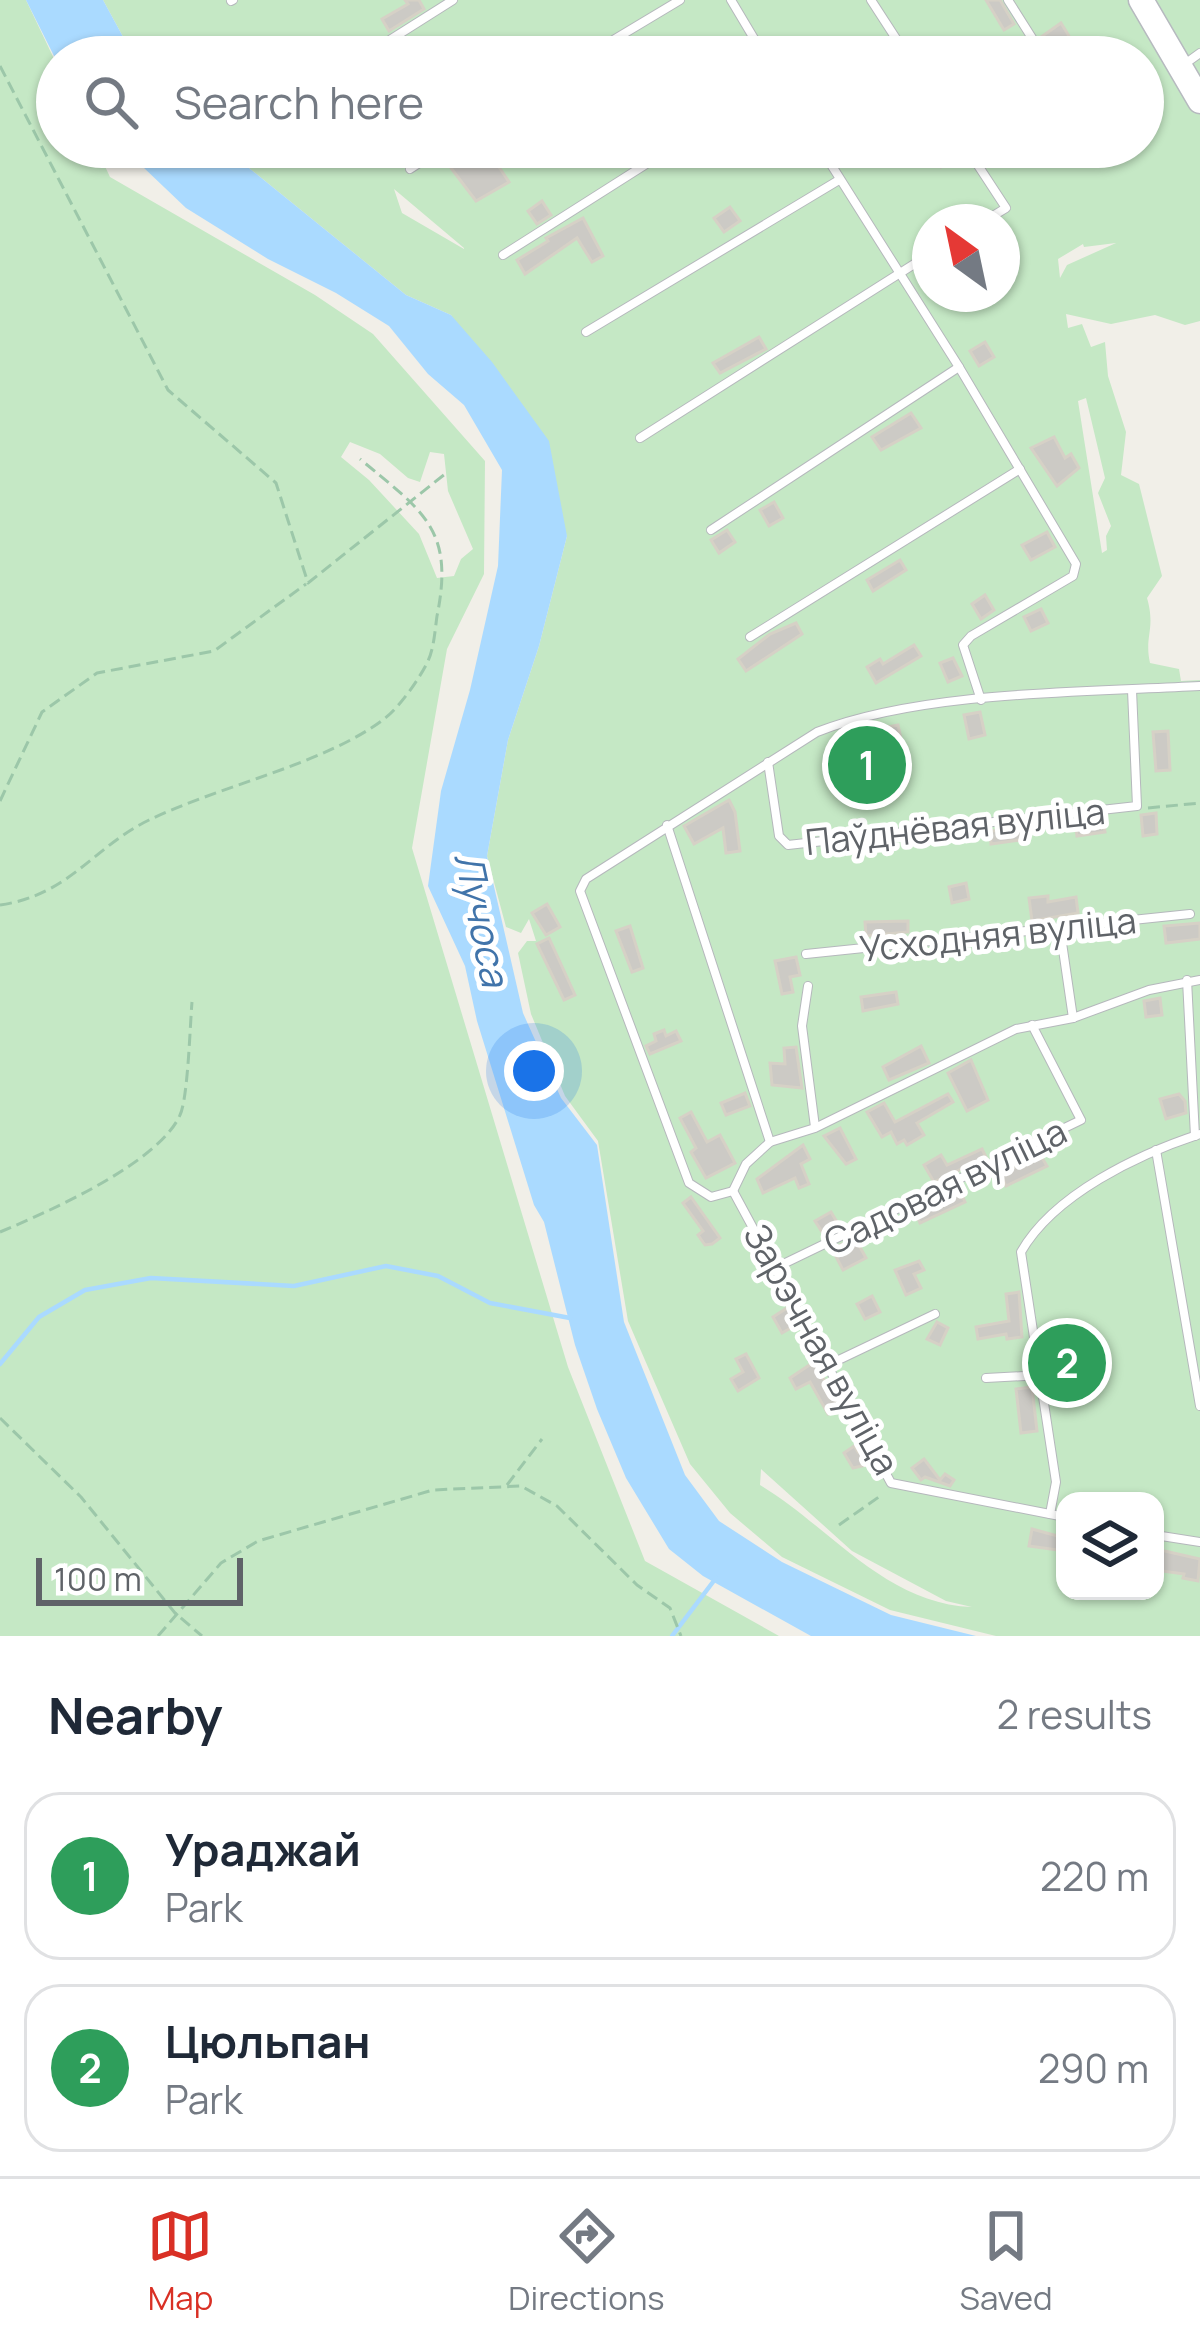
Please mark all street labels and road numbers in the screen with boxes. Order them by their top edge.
street label: Паўднёвая вуліца [803,786,1107,866]
street label: Усходняя вуліца [857,895,1139,973]
street label: Садовая вуліца [816,1106,1074,1266]
street label: Зарэчная вуліца [733,1215,911,1483]

